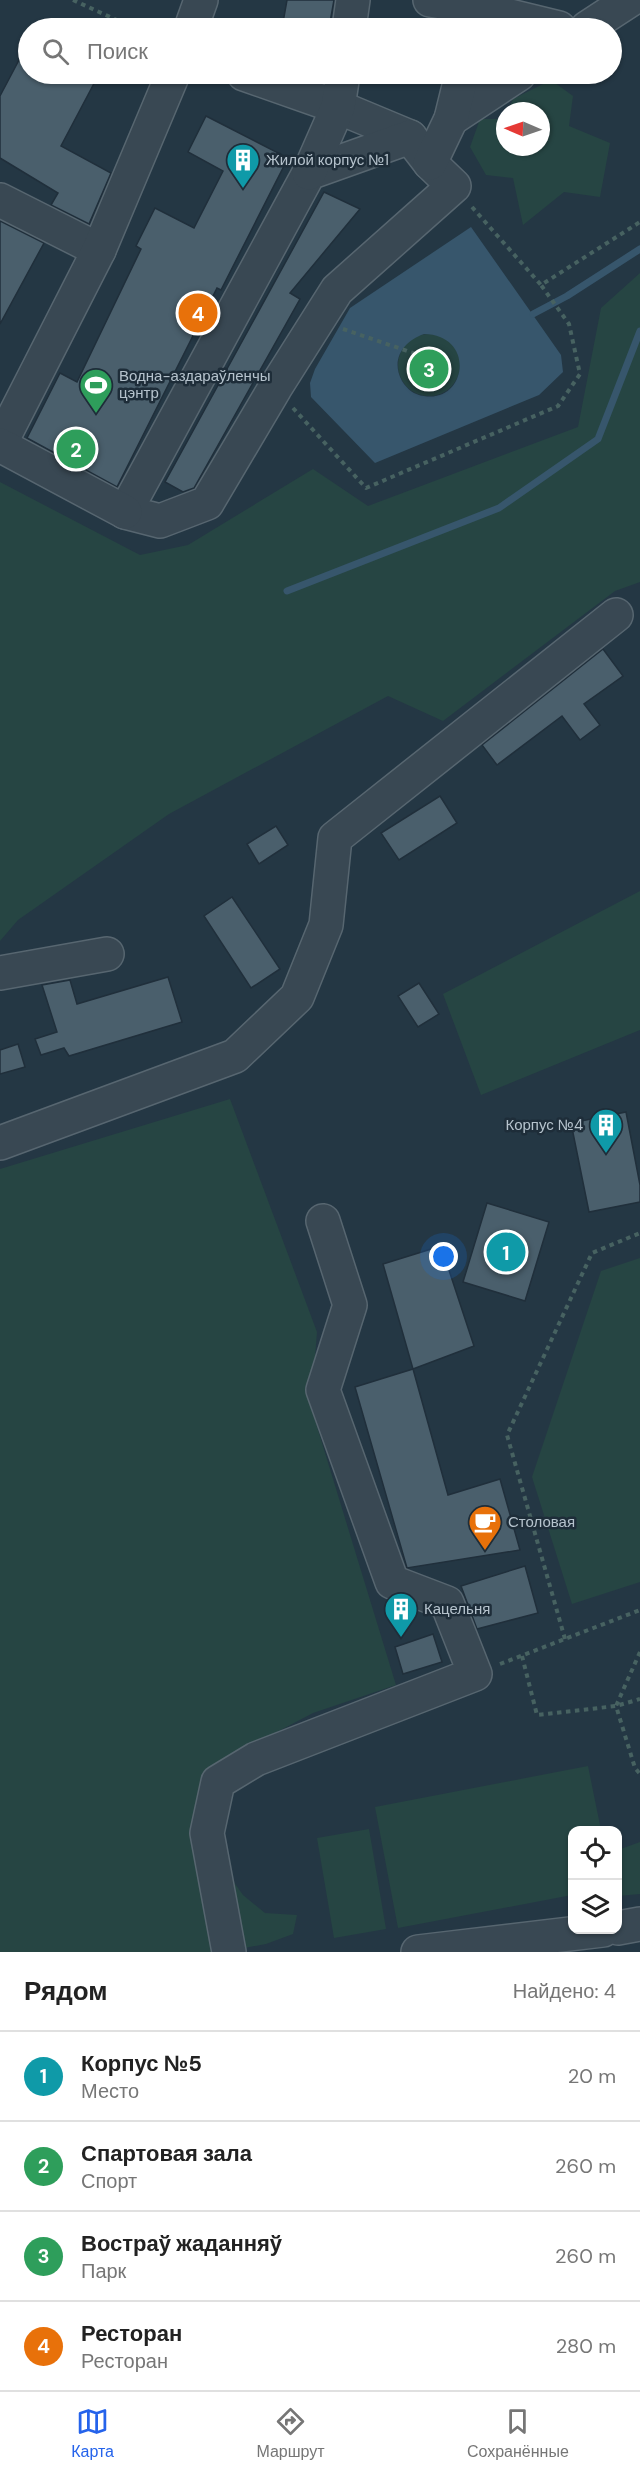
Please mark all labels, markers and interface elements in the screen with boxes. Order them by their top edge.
search box [18,18,622,84]
icon: search [39,35,72,68]
text: Поиск [87,37,148,66]
north arrow [496,102,550,156]
building icon: Жилой корпус №1 [225,142,261,189]
place label: Жилой корпус №1 [266,150,389,170]
pin: 4 [178,290,218,336]
pin: 3 [410,346,448,392]
place label: Водна-аздараўленчы цэнтр [119,366,271,403]
sports icon: Водна-аздараўленчы цэнтр [78,367,114,414]
pin: 2 [56,426,96,472]
building icon: Корпус №4 [588,1107,624,1154]
place label: Корпус №4 [505,1115,583,1135]
pin: 1 [486,1230,526,1274]
your location [429,1242,458,1271]
cafe icon: Столовая [467,1504,503,1551]
place label: Столовая [508,1512,575,1532]
building icon: Кацельня [383,1591,419,1638]
place label: Кацельня [424,1599,490,1619]
map controls [568,1826,622,1934]
button: locate [568,1826,622,1880]
button: layers [568,1880,622,1934]
text: Рядом [24,1974,107,2008]
text: Найдено: 4 [513,1978,616,2004]
text: Корпус №5 [81,2049,202,2078]
text: 1 [40,2063,47,2089]
text: 20 m [568,2063,616,2089]
text: Место [81,2078,139,2104]
text: Спартовая зала [81,2139,252,2168]
text: 2 [38,2153,49,2179]
text: 260 m [555,2153,616,2179]
text: Спорт [81,2168,137,2194]
text: Востраў жаданняў [81,2229,282,2258]
text: 3 [37,2243,50,2269]
text: 260 m [555,2243,616,2269]
text: Парк [81,2258,126,2284]
text: Ресторан [81,2319,182,2348]
text: 4 [37,2333,50,2359]
text: 280 m [556,2333,616,2359]
text: Ресторан [81,2348,168,2374]
tab: Карта [71,2405,114,2462]
tab: Маршрут [256,2405,325,2462]
tab: Сохранённые [467,2405,569,2462]

